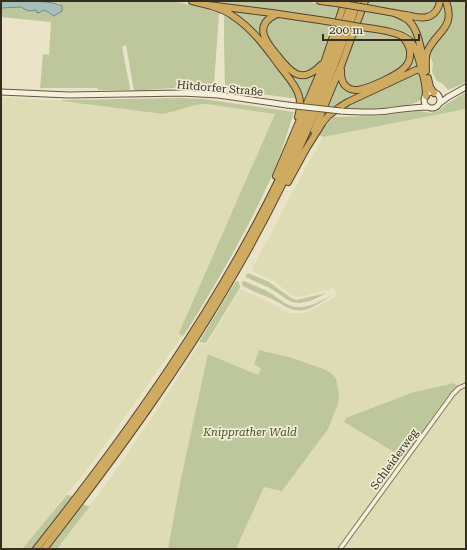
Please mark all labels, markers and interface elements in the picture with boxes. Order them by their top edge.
scale bar [323,16,419,42]
text: 200 m [329,23,363,37]
street label: Hitdorfer Straße [176,78,264,99]
park label: Knipprather Wald [202,426,297,439]
street label: Schleiderweg [368,426,421,492]

